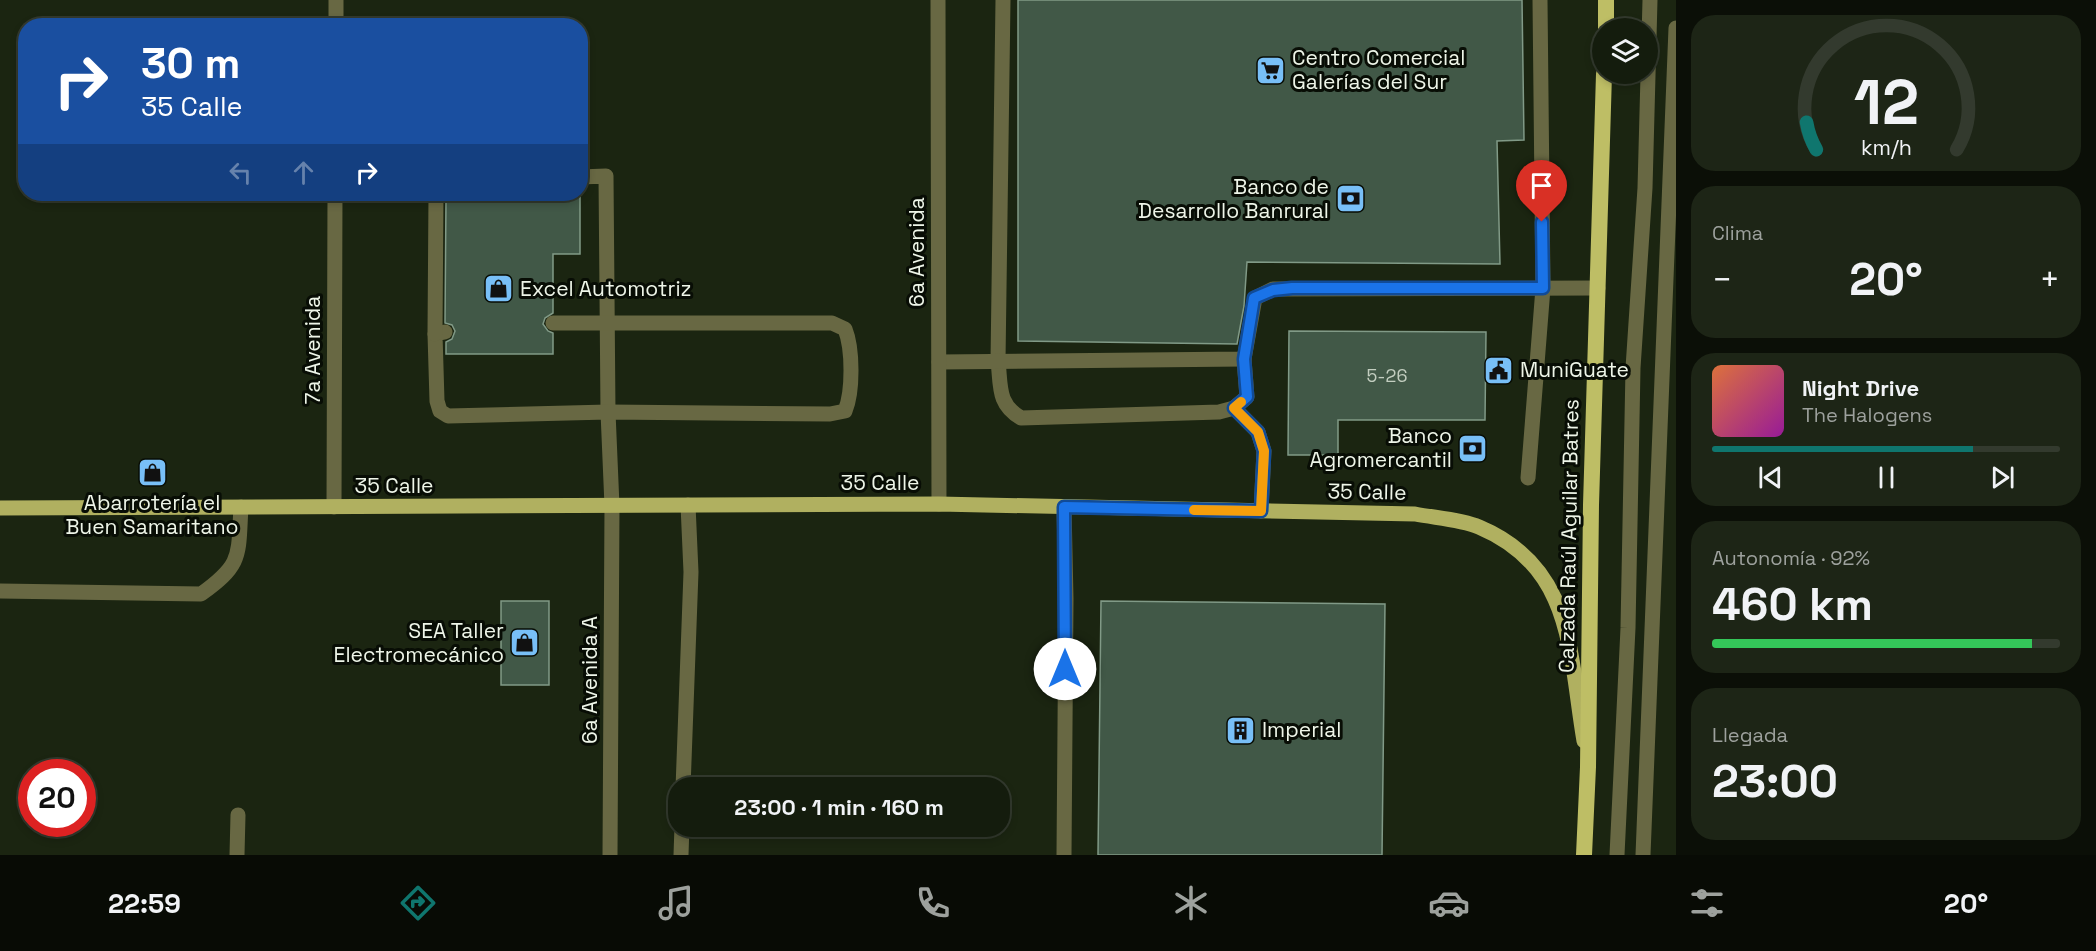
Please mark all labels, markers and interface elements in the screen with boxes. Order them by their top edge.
map controls [1592,18,1658,84]
button: layers [1592,18,1658,84]
text: 30 m [141,37,240,90]
icon: right [42,42,120,120]
place label: Centro Comercial Galerías del Sur [1292,44,1465,95]
supermarket icon: Centro Comercial Galerías del Sur [1255,54,1287,86]
text: 12 [1853,63,1919,142]
text: 35 Calle [141,89,243,124]
text: km/h [1860,134,1912,161]
icon: left [224,156,257,189]
icon: ahead [287,156,320,189]
icon: right [350,156,383,189]
pin [1516,160,1567,222]
icon: arrive [1525,169,1558,202]
place label: Banco de Desarrollo Banrural [1138,173,1329,224]
bank icon: Banco de Desarrollo Banrural [1334,183,1366,215]
street label: 6a Avenida [903,197,930,307]
text: Clima [1712,220,1763,246]
text: 20° [1849,251,1923,308]
text: − [1712,259,1732,301]
text: + [2040,259,2060,301]
shop icon: Excel Automotriz [483,273,515,305]
place label: Excel Automotriz [520,275,691,302]
street label: 7a Avenida [299,296,326,404]
public building icon: MuniGuate [1483,354,1515,386]
place label: MuniGuate [1520,356,1629,383]
house number: 5-26 [1367,364,1407,387]
text: Night Drive [1802,374,1919,402]
street label: Calzada Raúl Aguilar Batres [1553,399,1584,673]
text: The Halogens [1802,402,1932,428]
place label: Banco Agromercantil [1310,422,1452,473]
bank icon: Banco Agromercantil [1457,432,1489,464]
shop icon: Abarrotería el Buen Samaritano [136,456,168,488]
icon: previous [1754,461,1787,494]
icon: pause [1870,461,1903,494]
icon: next [1986,461,2019,494]
street label: 35 Calle [841,469,919,496]
street label: 35 Calle [355,472,433,499]
street label: 35 Calle [1327,477,1407,506]
place label: Abarrotería el Buen Samaritano [65,489,239,540]
text: Autonomía · 92% [1712,545,1870,571]
text: 460 km [1712,576,1873,633]
street label: 6a Avenida A [576,616,603,744]
place label: SEA Taller Electromecánico [334,617,504,668]
shop icon: SEA Taller Electromecánico [509,627,541,659]
position arrow [1033,637,1097,701]
building icon: Imperial [1225,714,1257,746]
place label: Imperial [1262,716,1341,743]
text: Llegada [1712,722,1788,748]
text: 23:00 [1712,753,1838,810]
speed limit sign: 20 [18,759,96,837]
text: 23:00 · 1 min · 160 m [734,793,944,821]
icon: directions [397,882,439,924]
icon: music [655,882,697,924]
icon: phone [912,882,954,924]
icon: climate [1170,882,1212,924]
icon: car [1428,882,1470,924]
icon: filters [1686,882,1728,924]
text: 22:59 [108,886,181,921]
text: 20° [1944,886,1988,921]

